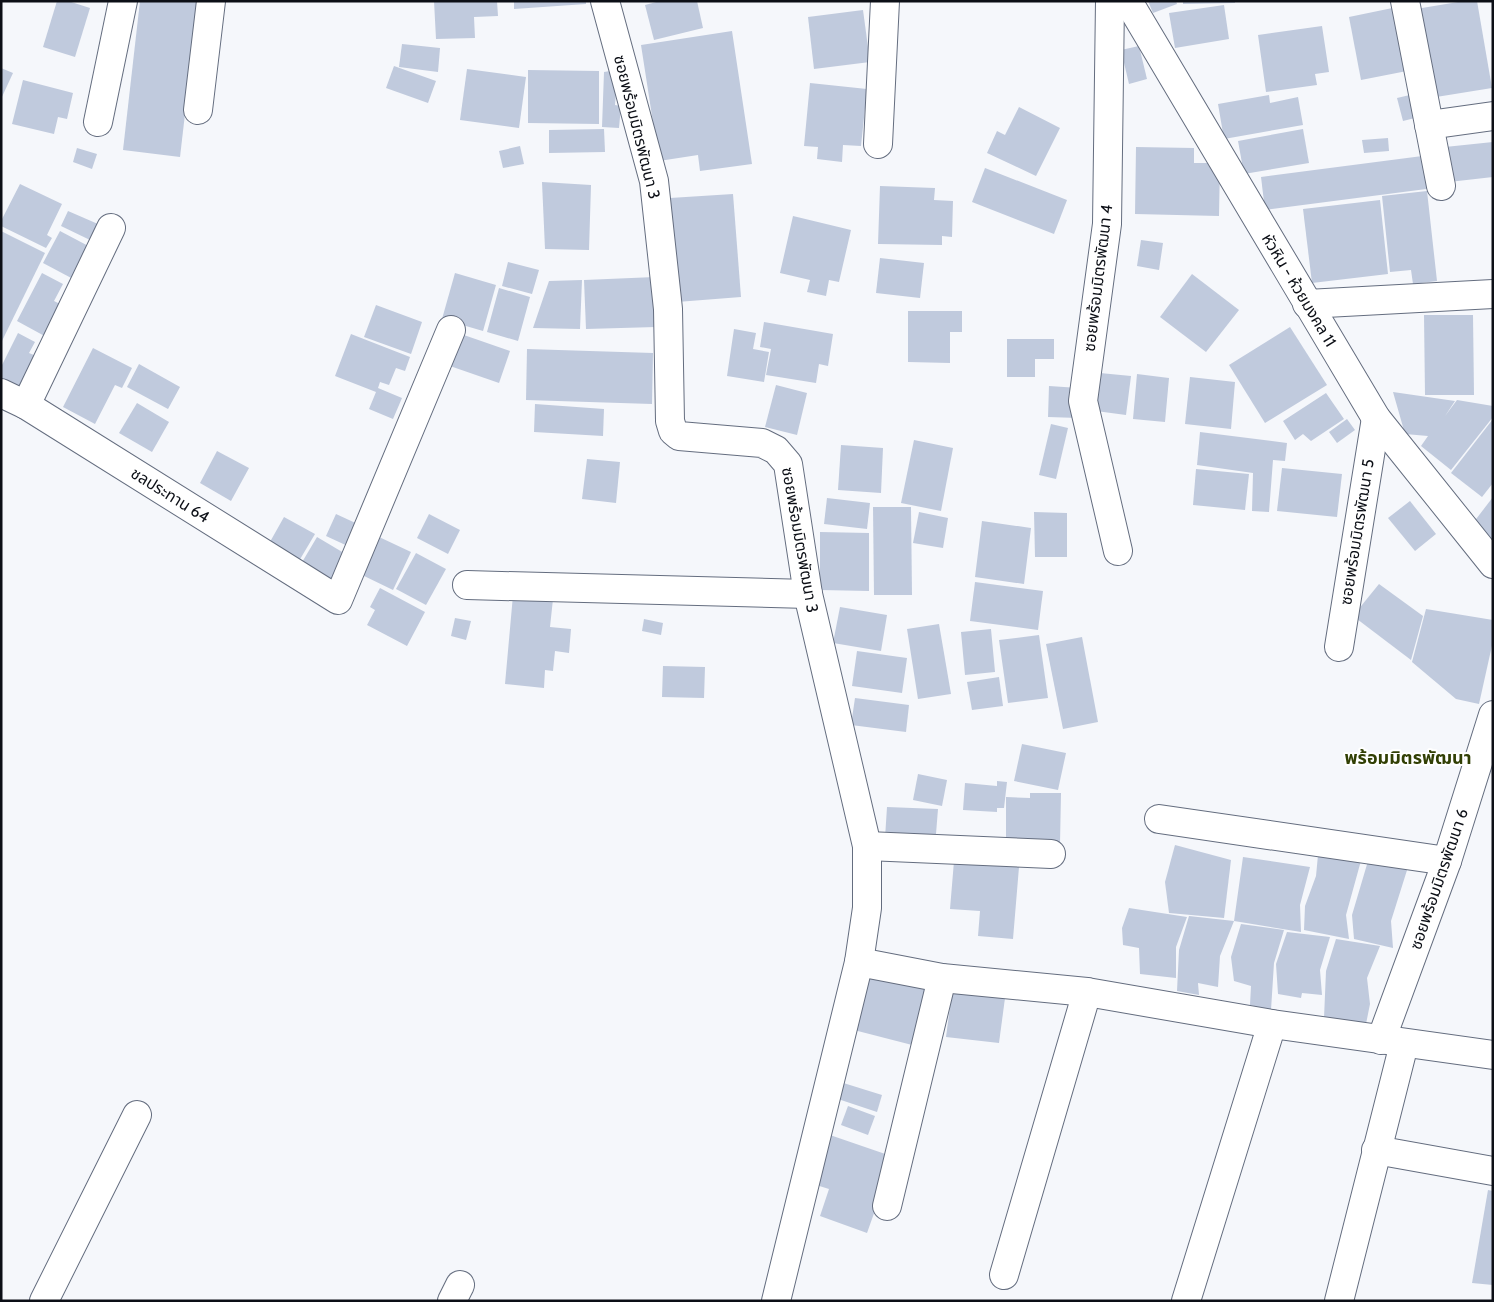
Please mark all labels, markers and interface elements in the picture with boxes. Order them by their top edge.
street label: ซอยพร้อมมิตรพัฒนา 3 [610,53,664,201]
street label: ซอยพร้อมมิตรพัฒนา 4 [1080,203,1116,353]
street label: หัวหิน - ห้วยมงคล 11 [1258,230,1340,350]
street label: ซอยพร้อมมิตรพัฒนา 5 [1336,458,1378,606]
street label: ชลประทาน 64 [127,463,213,527]
street label: ซอยพร้อมมิตรพัฒนา 3 [778,466,822,614]
district label: พร้อมมิตรพัฒนา [1345,747,1471,769]
street label: ซอยพร้อมมิตรพัฒนา 6 [1406,806,1472,952]

